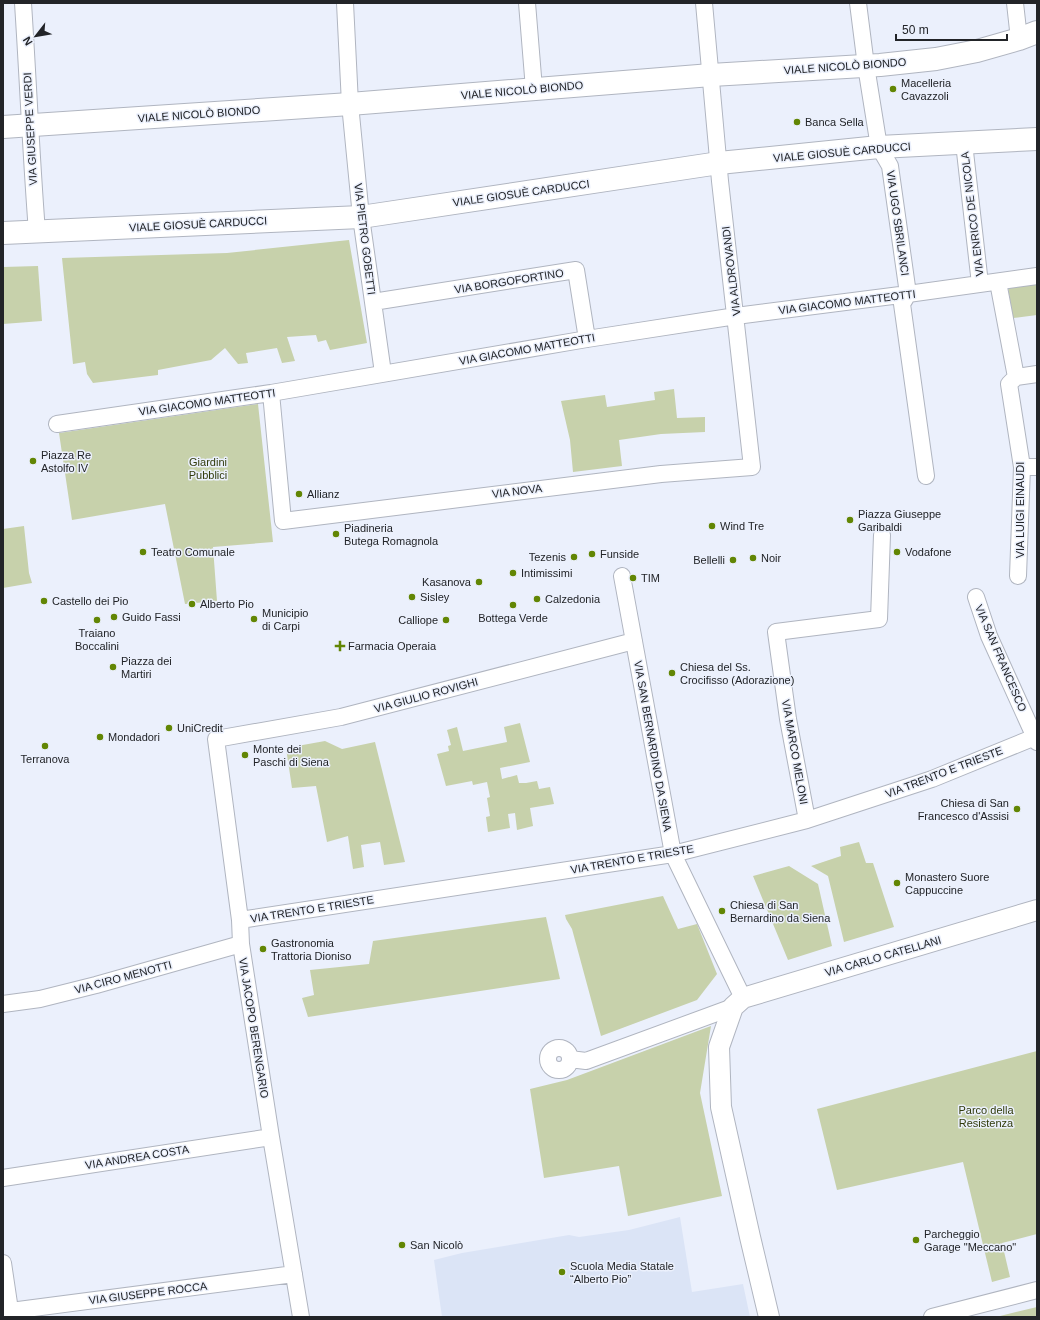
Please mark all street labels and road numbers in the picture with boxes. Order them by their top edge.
street label: VIALE NICOLÒ BIONDO [783,56,907,76]
street label: VIA GIUSEPPE VERDI [21,72,39,186]
street label: VIALE NICOLÒ BIONDO [460,79,584,101]
street label: VIALE NICOLÒ BIONDO [137,104,261,124]
street label: VIALE GIOSUÈ CARDUCCI [773,140,911,164]
street label: VIA ENRICO DE NICOLA [958,150,986,277]
street label: VIA UGO SBRILANCI [885,169,911,277]
street label: VIALE GIOSUÈ CARDUCCI [452,177,590,209]
street label: VIA PIETRO GOBETTI [352,182,378,296]
street label: VIALE GIOSUÈ CARDUCCI [129,214,267,234]
street label: VIA ALDROVANDI [720,225,742,317]
street label: VIA BORGOFORTINO [454,266,565,296]
street label: VIA GIACOMO MATTEOTTI [778,288,916,316]
street label: VIA GIACOMO MATTEOTTI [458,331,596,367]
street label: VIA GIACOMO MATTEOTTI [138,386,276,418]
street label: VIA LUIGI EINAUDI [1014,462,1026,558]
street label: VIA NOVA [491,482,543,500]
street label: VIA SAN FRANCESCO [973,603,1029,714]
street label: VIA SAN BERNARDINO DA SIENA [632,660,674,833]
street label: VIA GIULIO ROVIGHI [373,675,479,715]
street label: VIA MARCO MELONI [780,699,810,805]
street label: VIA TRENTO E TRIESTE [884,744,1004,800]
street label: VIA TRENTO E TRIESTE [570,842,694,876]
street label: VIA TRENTO E TRIESTE [249,893,375,925]
street label: VIA CARLO CATELLANI [824,934,942,978]
street label: VIA JACOPO BERENGARIO [237,957,271,1099]
street label: VIA CIRO MENOTTI [73,958,173,996]
street label: VIA ANDREA COSTA [84,1143,190,1171]
street label: VIA GIUSEPPE ROCCA [88,1280,209,1306]

